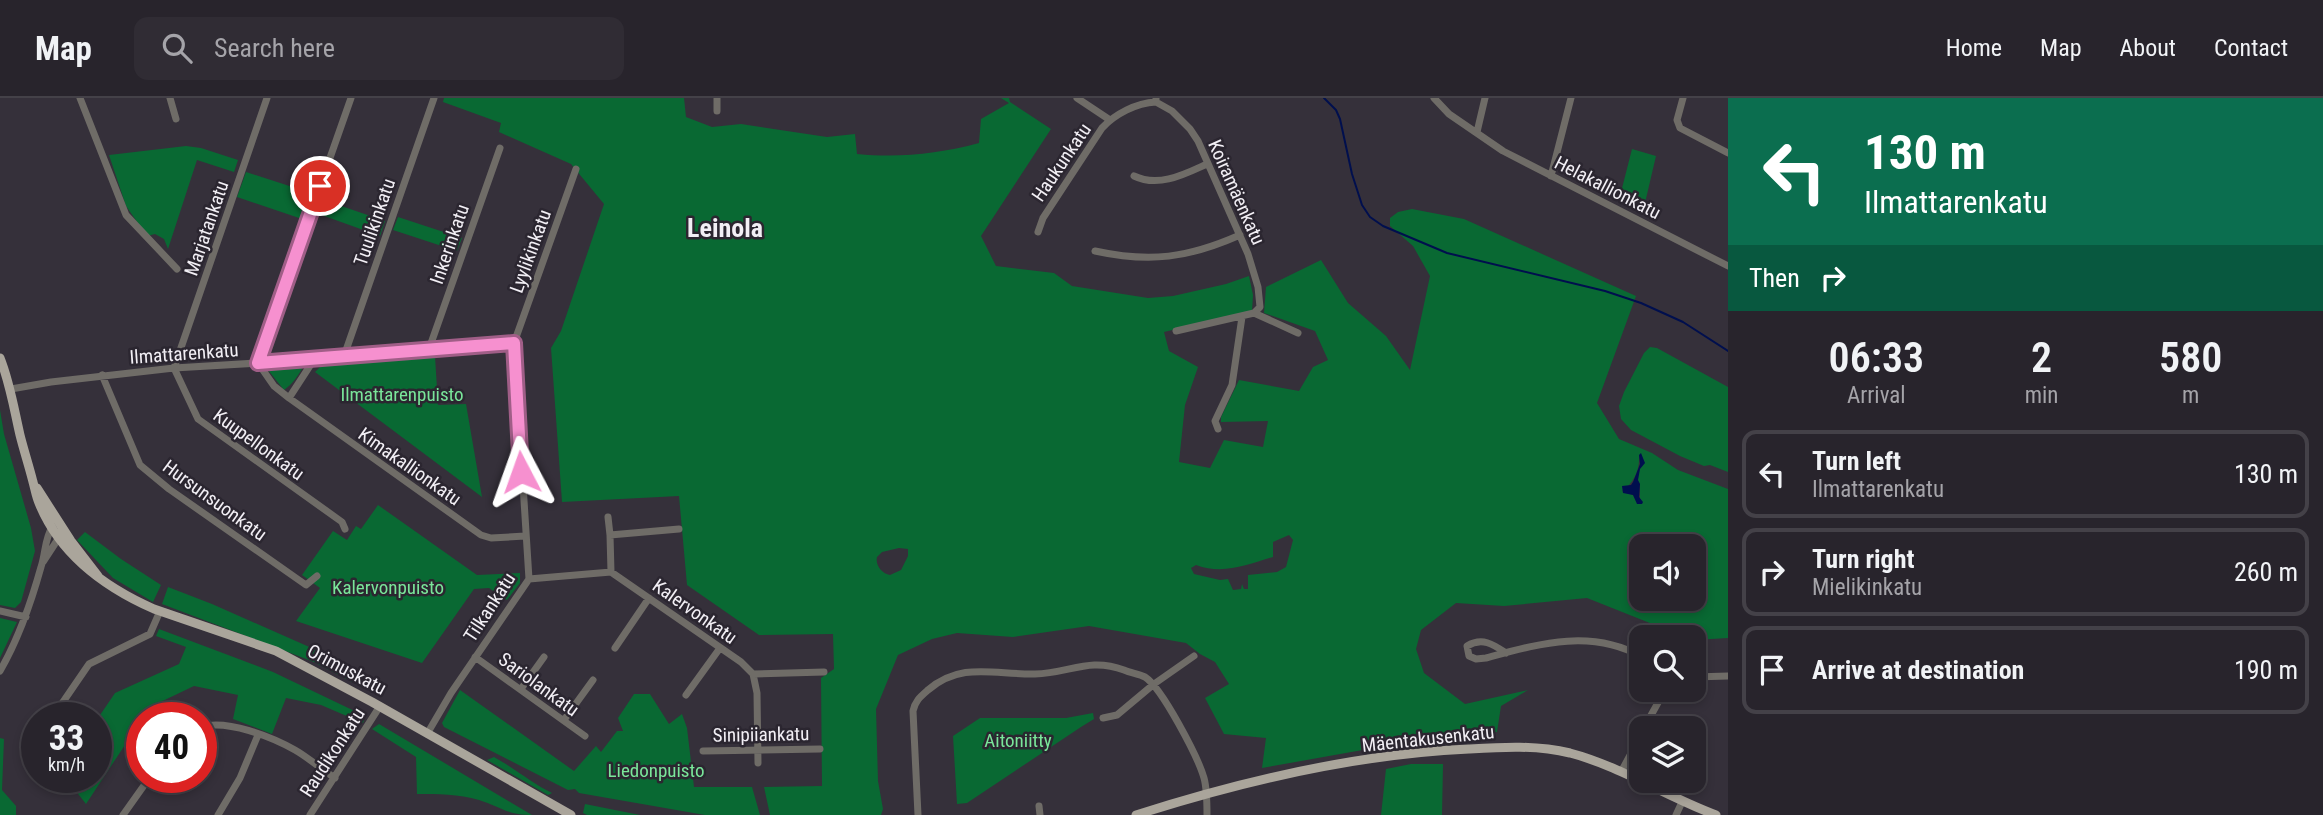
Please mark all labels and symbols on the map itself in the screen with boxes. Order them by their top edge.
street label: Haukunkatu [1027,119,1096,206]
street label: Koiramäenkatu [1203,136,1270,248]
street label: Helakallionkatu [1551,151,1665,224]
pin [290,156,350,216]
street label: Tuulikinkatu [349,176,400,269]
street label: Marjatankatu [179,178,233,279]
street label: Inkerinkatu [425,201,474,287]
street label: Lyylikinkatu [505,206,556,296]
district label: Leinola [687,213,763,243]
street label: Ilmattarenkatu [129,338,239,369]
park label: Ilmattarenpuisto [340,383,464,406]
street label: Kuupellonkatu [209,404,309,485]
street label: Kimakallionkatu [354,423,465,510]
position arrow [484,435,558,509]
street label: Hursunsuonkatu [158,455,271,546]
street label: Tilkankatu [459,568,520,646]
street label: Kalervonkatu [648,574,741,649]
park label: Kalervonpuisto [332,576,444,599]
street label: Orimuskatu [303,639,390,700]
street label: Sariolankatu [494,648,583,721]
speed limit sign: 40 [126,702,217,793]
street label: Raudikonkatu [295,703,370,801]
street label: Mäentakusenkatu [1361,720,1496,757]
street label: Sinipiiankatu [712,722,810,747]
park label: Aitoniitty [984,729,1052,752]
park label: Liedonpuisto [607,759,705,782]

